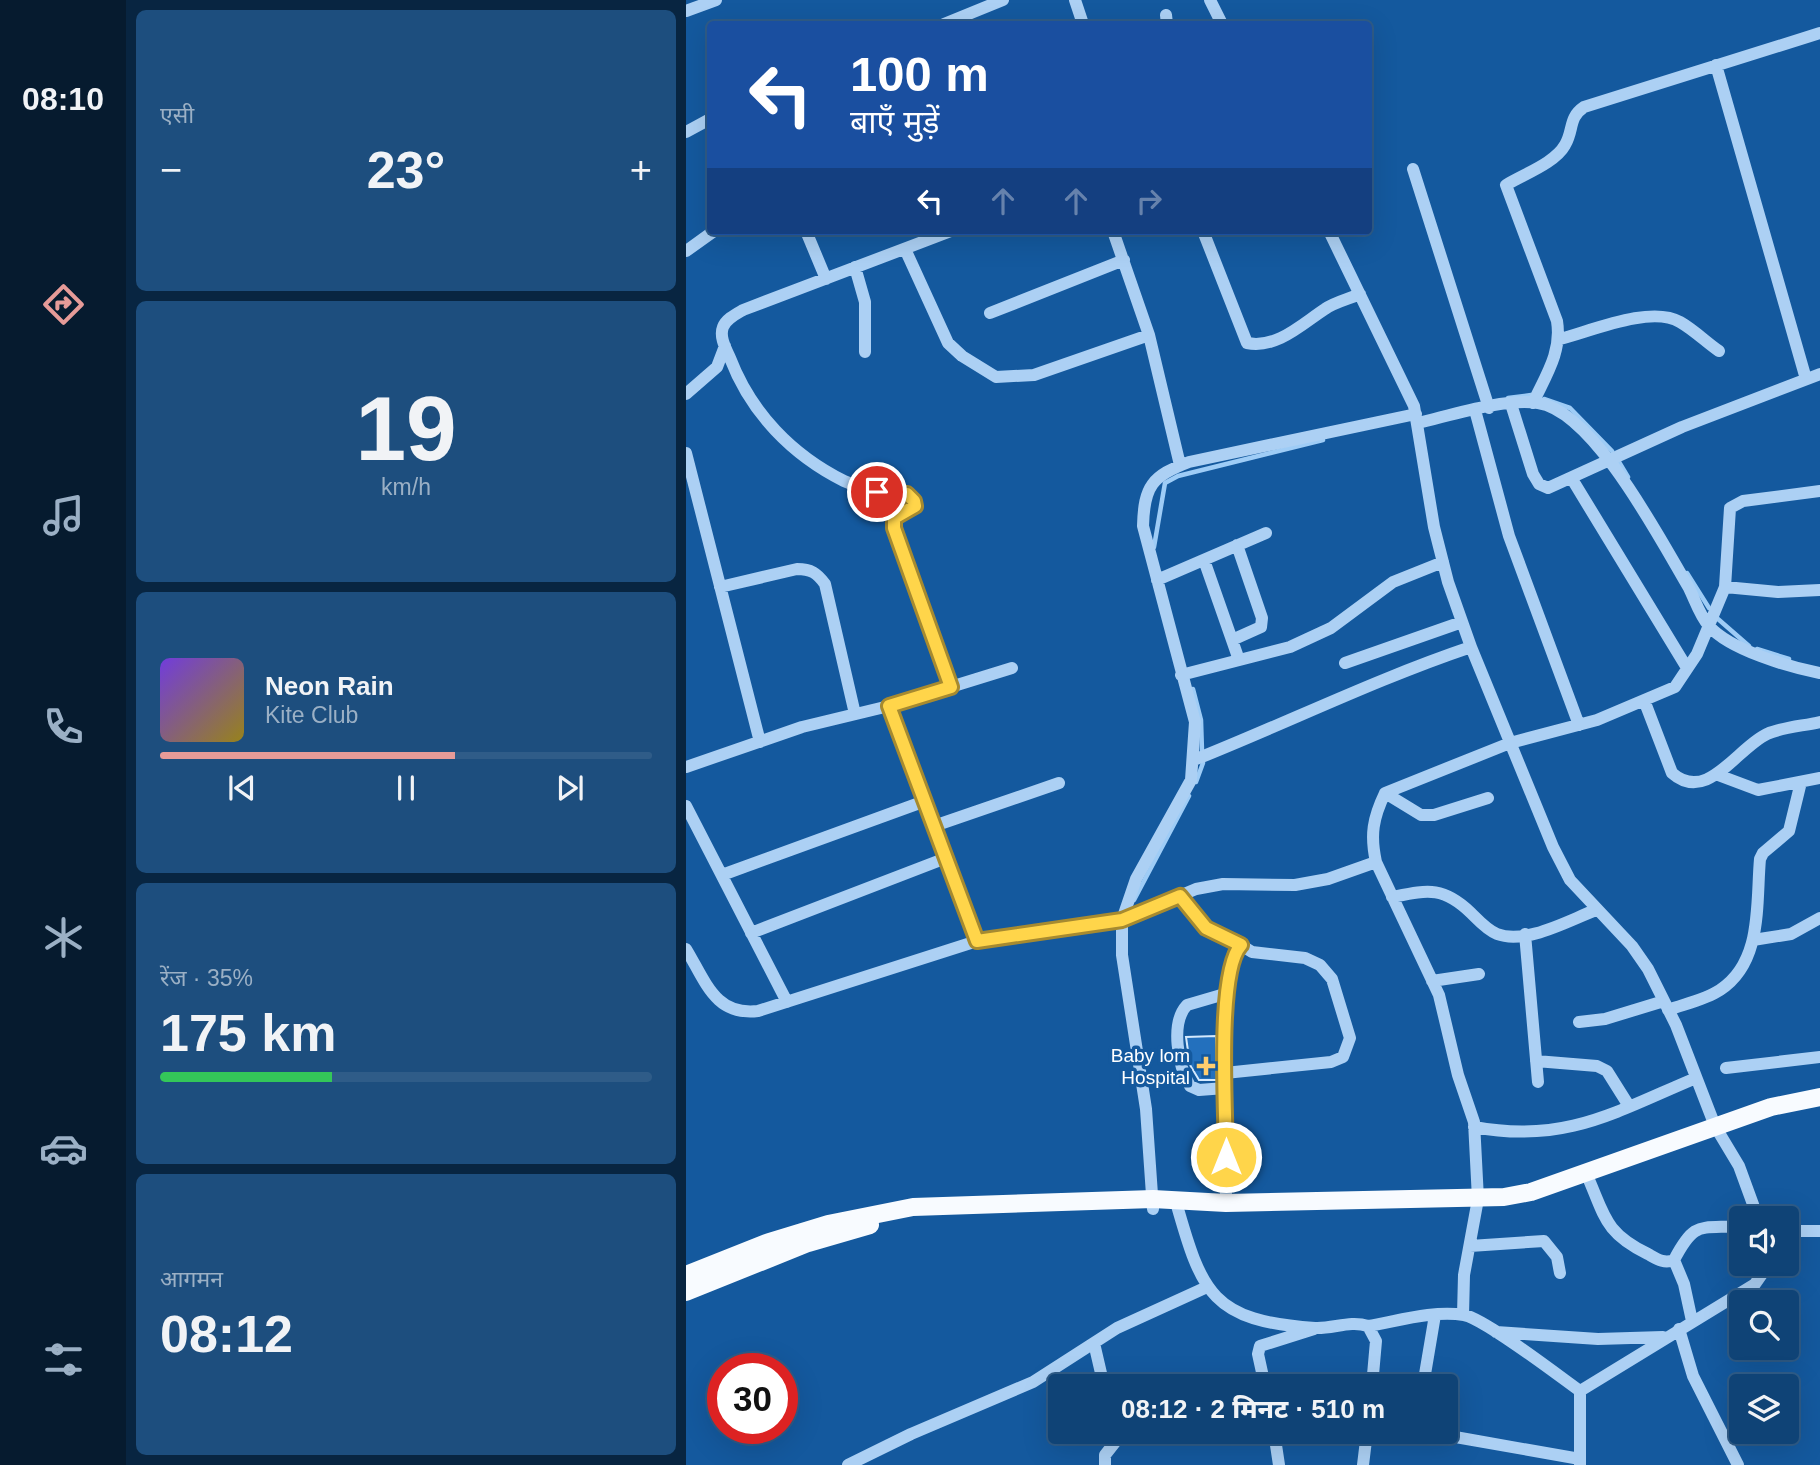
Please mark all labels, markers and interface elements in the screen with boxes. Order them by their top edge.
text: 100 m [850,47,989,101]
icon: left [735,49,826,140]
text: 08:10 [22,81,104,117]
text: एसी [160,102,194,128]
text: बाएँ मुड़ें [850,104,939,140]
text: 23° [367,141,445,199]
text: − [160,149,182,191]
text: + [630,149,652,191]
icon: left [911,182,949,220]
icon: ahead [984,182,1022,220]
icon: ahead [1057,182,1095,220]
icon: right [1130,182,1168,220]
icon: directions [39,280,88,329]
text: 19 [355,378,457,479]
pin [847,462,907,522]
icon: arrive [858,473,896,511]
text: km/h [381,474,431,500]
icon: music [39,491,88,540]
text: Neon Rain [265,671,394,701]
icon: phone [39,702,88,751]
text: Kite Club [265,702,358,728]
icon: previous [223,769,261,807]
icon: pause [387,769,425,807]
icon: next [551,769,589,807]
icon: climate [39,913,88,962]
text: रेंज · 35% [160,965,253,991]
text: 175 km [160,1004,336,1062]
place label: Baby lom Hospital [1111,1045,1190,1088]
marker: Baby lom Hospital [1196,1056,1216,1076]
position arrow [1189,1120,1263,1194]
icon: car [39,1124,88,1173]
map controls [1729,1206,1799,1444]
button: sound [1729,1206,1799,1276]
text: आगमन [160,1266,223,1292]
button: search [1729,1290,1799,1360]
text: 08:12 [160,1305,293,1363]
icon: filters [39,1335,88,1384]
speed limit sign: 30 [707,1353,798,1444]
button: layers [1729,1374,1799,1444]
text: 08:12 · 2 मिनट · 510 m [1121,1394,1385,1424]

